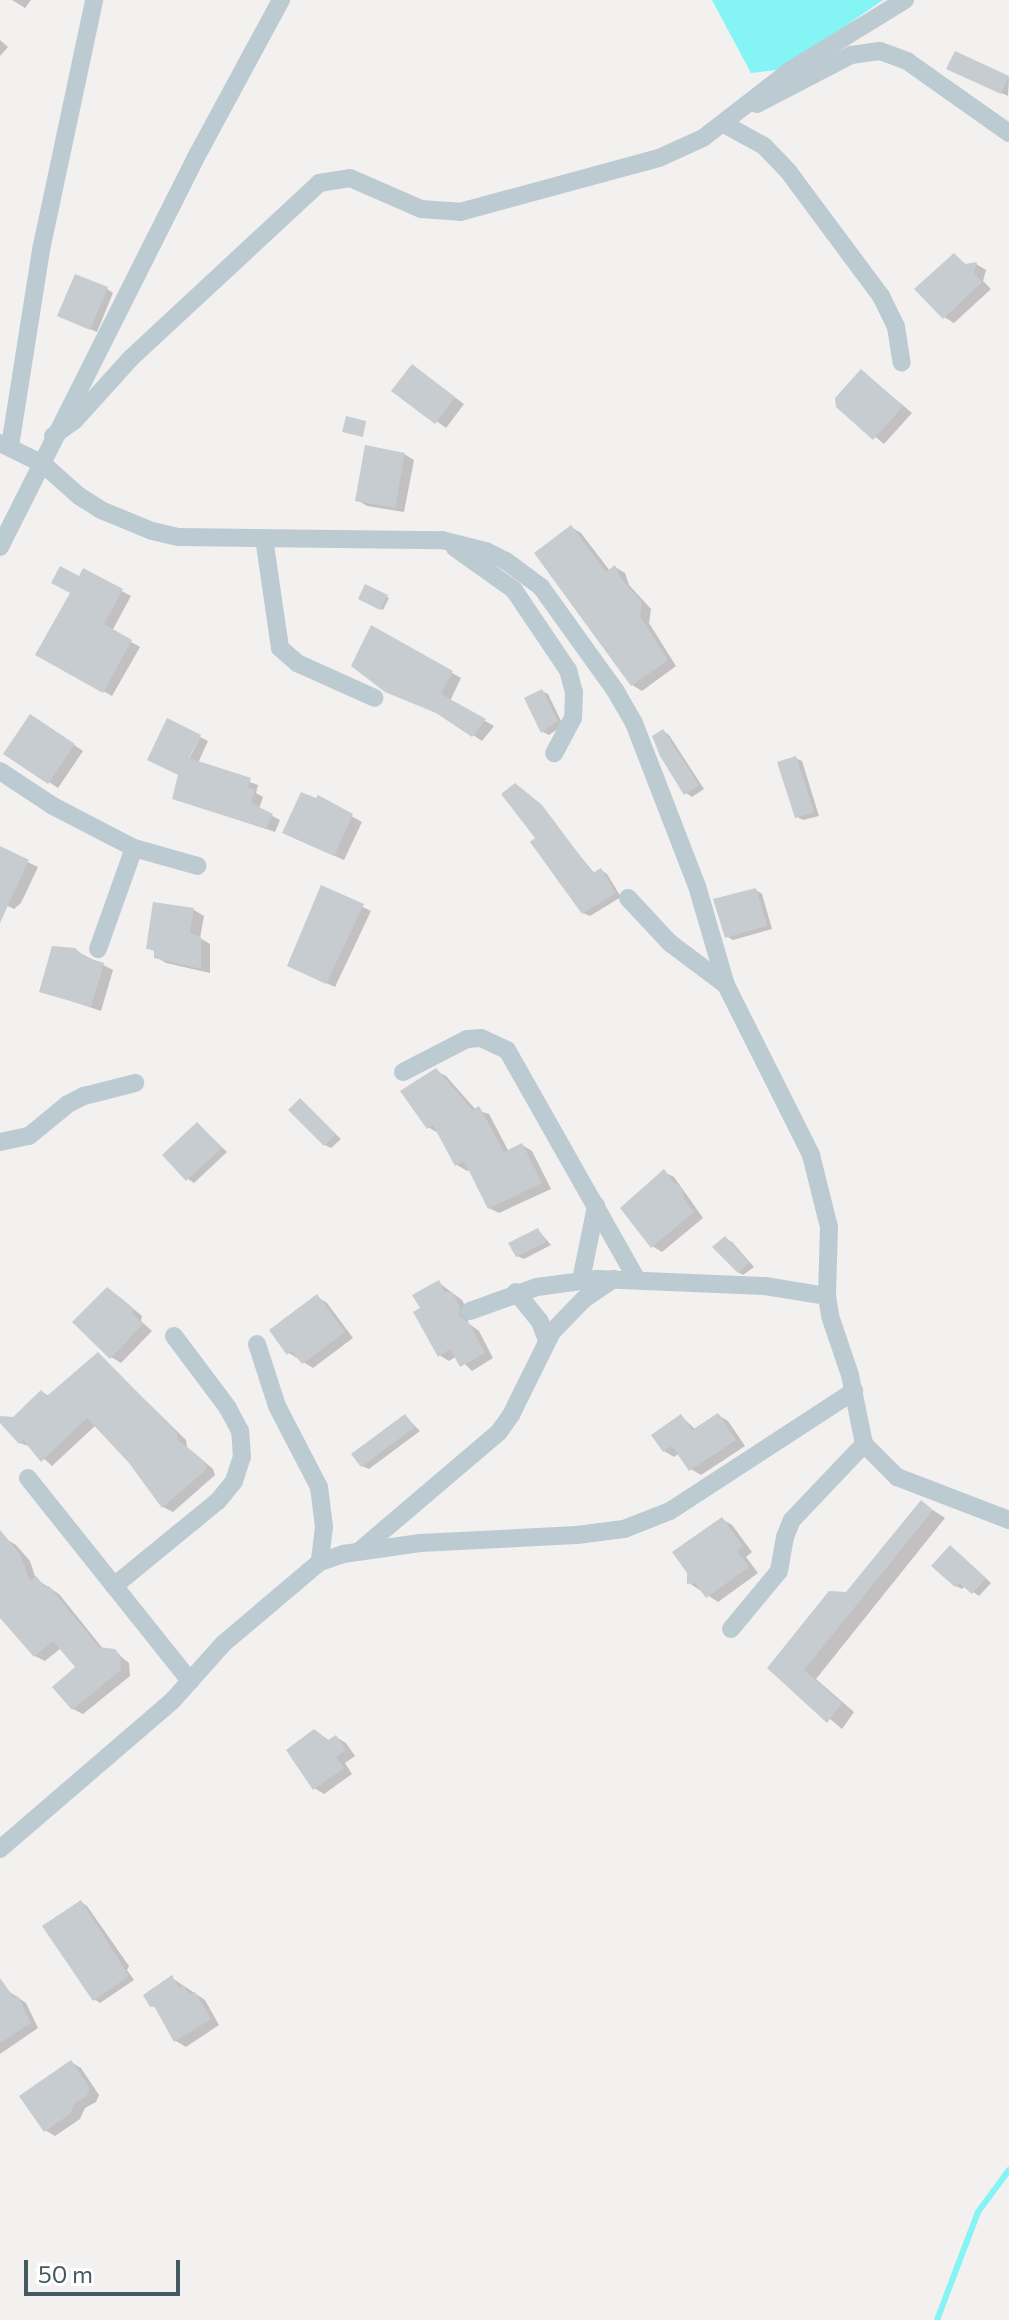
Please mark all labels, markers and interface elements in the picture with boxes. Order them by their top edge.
scale bar [28,2244,184,2294]
text: 50 m [38,2259,93,2288]

